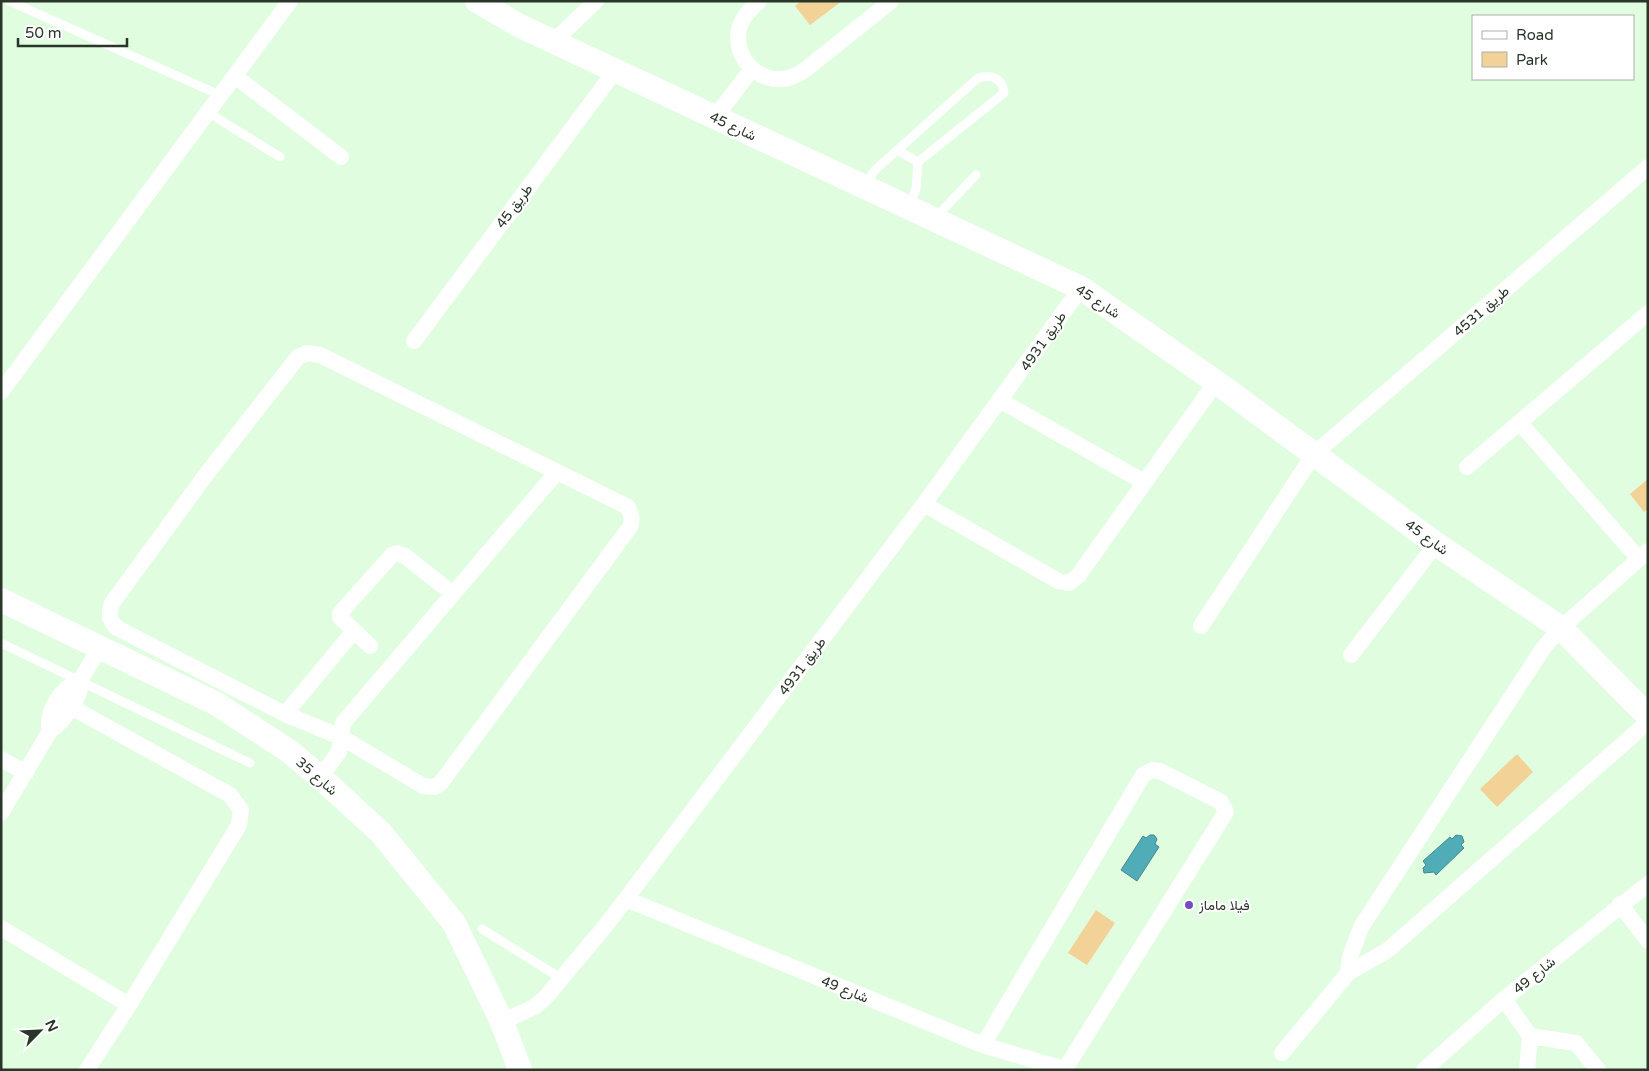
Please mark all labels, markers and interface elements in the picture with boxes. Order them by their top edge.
scale bar [18,15,126,47]
legend [1472,15,1634,80]
text: 50 m [25,24,62,42]
text: Road [1516,26,1554,44]
text: Park [1516,51,1548,69]
street label: شارع 45 [706,108,759,146]
street label: طريق 45 [492,181,537,232]
street label: شارع 45 [1071,281,1123,324]
street label: طريق 4531 [1450,282,1513,340]
street label: طريق 4931 [1017,308,1070,374]
street label: شارع 45 [1401,516,1452,560]
street label: طريق 4931 [775,634,830,699]
street label: شارع 35 [291,754,341,801]
place label: فيلا ماماز [1198,897,1250,914]
marker: فيلا ماماز [1183,899,1195,911]
street label: شارع 49 [1510,953,1560,999]
street label: شارع 49 [818,972,871,1008]
north arrow [15,1006,65,1056]
text: N [41,1017,61,1035]

